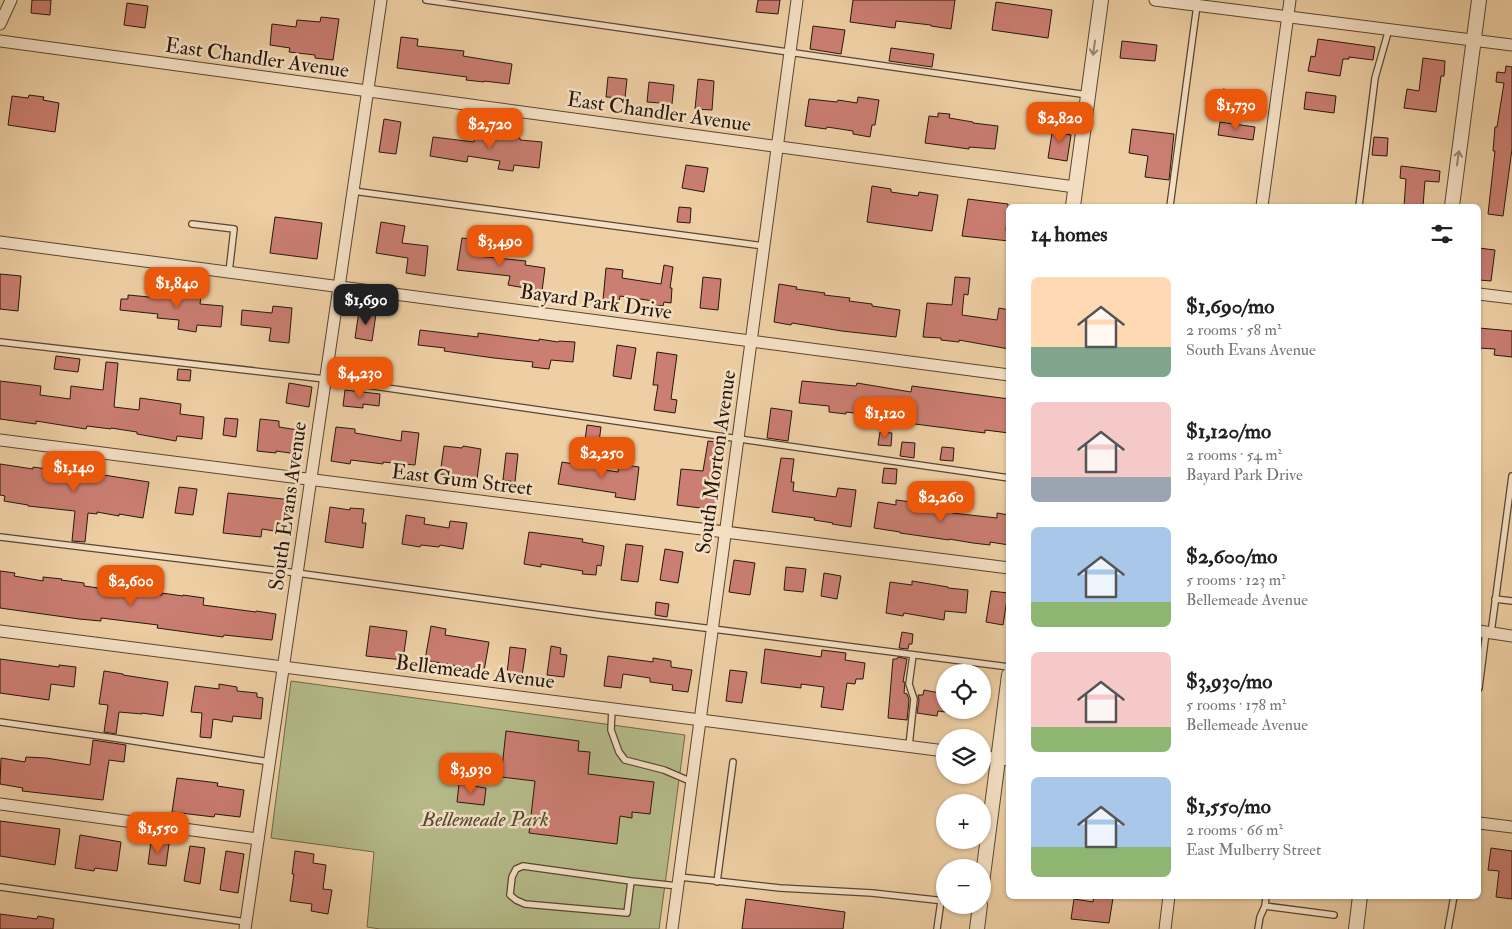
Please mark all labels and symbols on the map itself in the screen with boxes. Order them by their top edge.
street label: East Chandler Avenue [163,32,351,84]
one-way arrow [1089,40,1099,56]
street label: East Chandler Avenue [565,86,753,138]
pin: $1,730 [1195,88,1277,131]
pin: $2,820 [1019,102,1101,144]
pin: $2,720 [449,108,531,150]
one-way arrow [1453,150,1463,166]
pin: $3,490 [459,224,541,267]
pin: $1,840 [136,266,218,309]
street label: Bayard Park Drive [518,278,674,326]
pin: $1,690 [325,284,407,326]
pin: $4,230 [319,356,401,399]
street label: South Morton Avenue [690,368,742,556]
pin: $1,120 [844,396,926,439]
street label: South Evans Avenue [263,420,313,592]
pin: $2,250 [561,436,643,479]
pin: $1,140 [33,450,115,493]
street label: East Gum Street [390,458,534,502]
pin: $2,260 [900,480,982,523]
pin: $2,600 [90,564,172,607]
street label: Bellemeade Avenue [394,649,556,695]
pin: $3,930 [430,752,512,795]
park label: Bellemeade Park [420,806,549,833]
pin: $1,550 [117,812,199,854]

